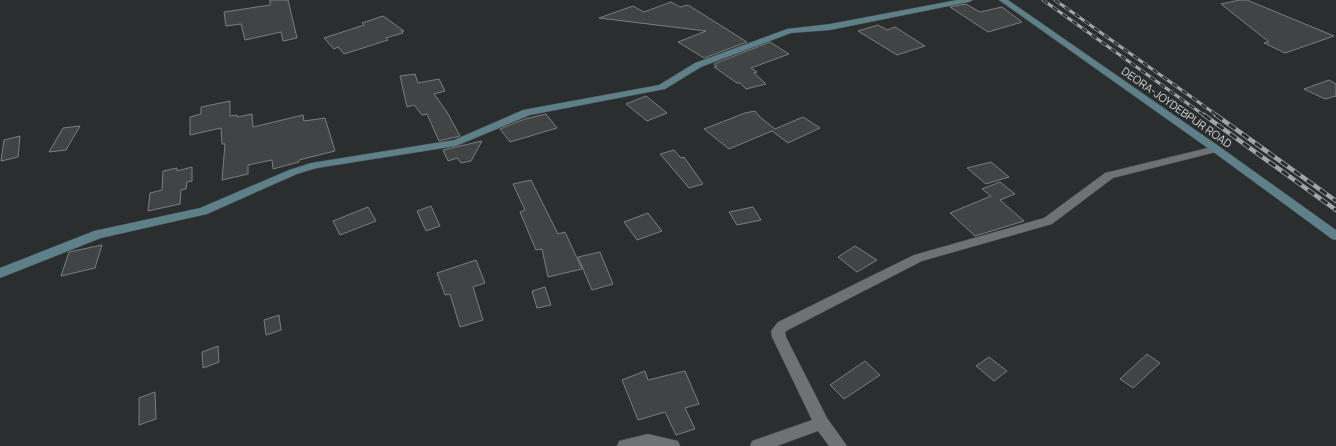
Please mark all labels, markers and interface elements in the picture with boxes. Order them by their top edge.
street label: DEORA-JOYDEBPUR ROAD [1119,63,1235,151]

